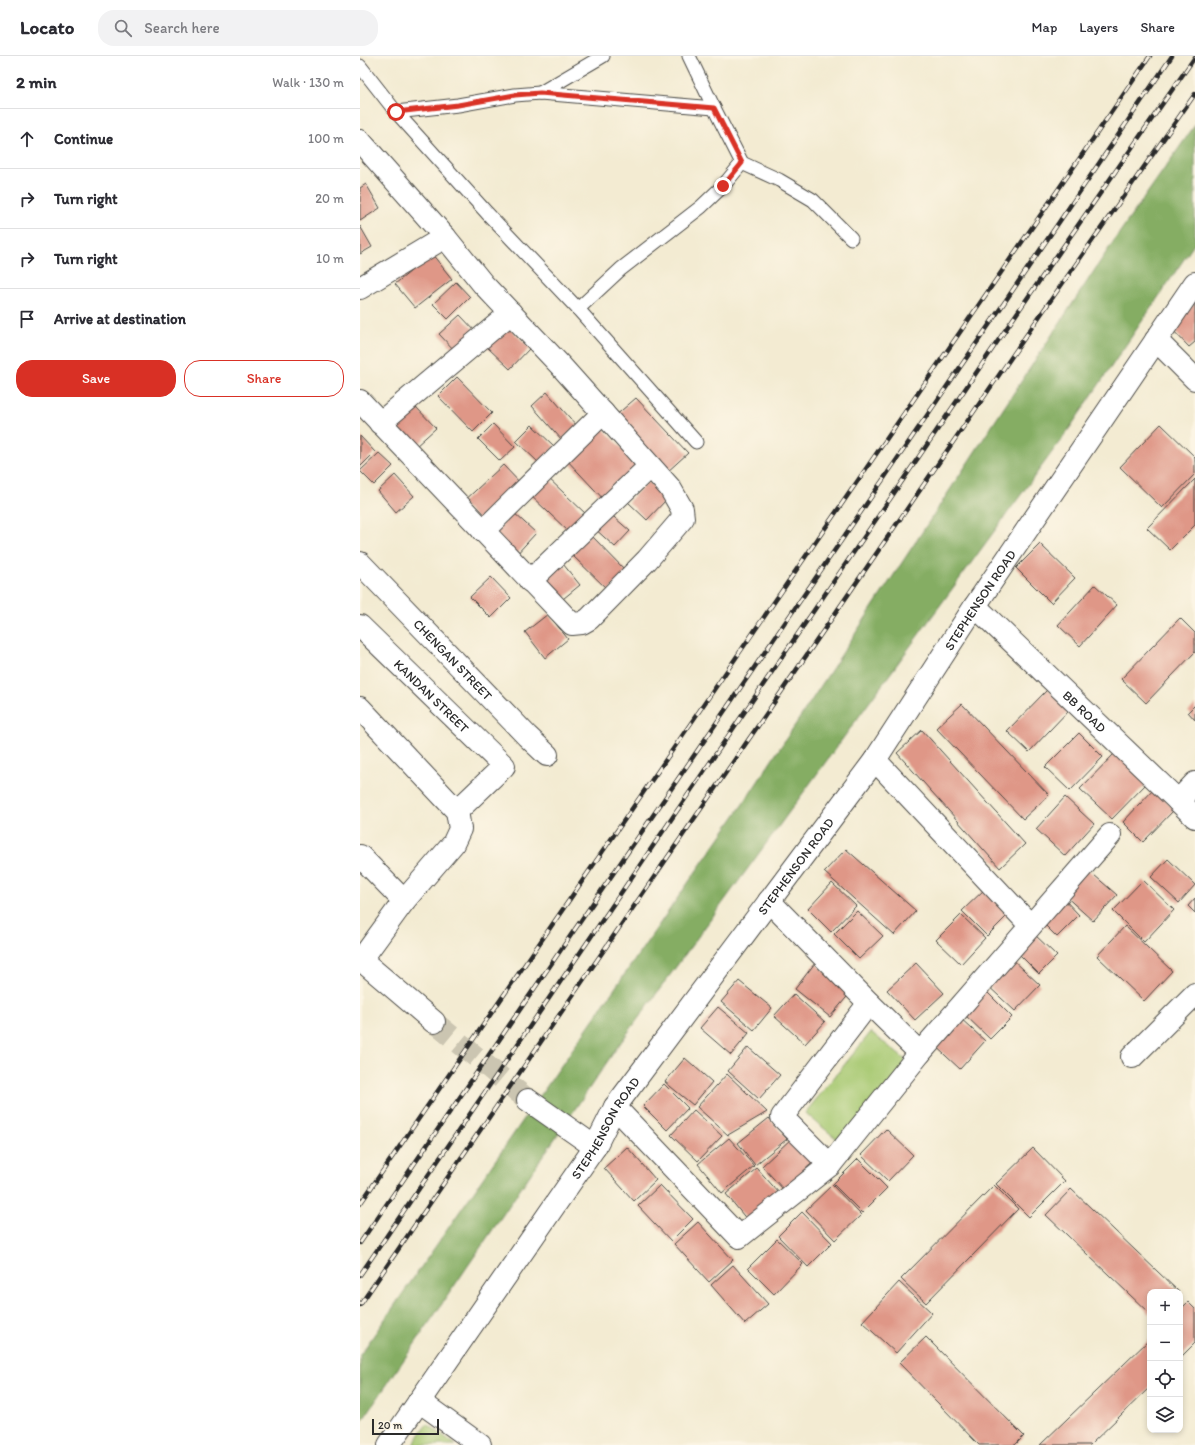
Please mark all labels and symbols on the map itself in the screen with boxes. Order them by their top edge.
route start [387,103,405,121]
route end [714,177,732,195]
street label: STEPHENSON ROAD [941,547,1019,653]
street label: CHENGAN STREET [411,616,496,704]
street label: KANDAN STREET [391,656,473,736]
street label: BB ROAD [1060,687,1110,736]
street label: STEPHENSON ROAD [754,814,837,918]
street label: STEPHENSON ROAD [568,1074,643,1182]
scale bar [372,1417,439,1436]

